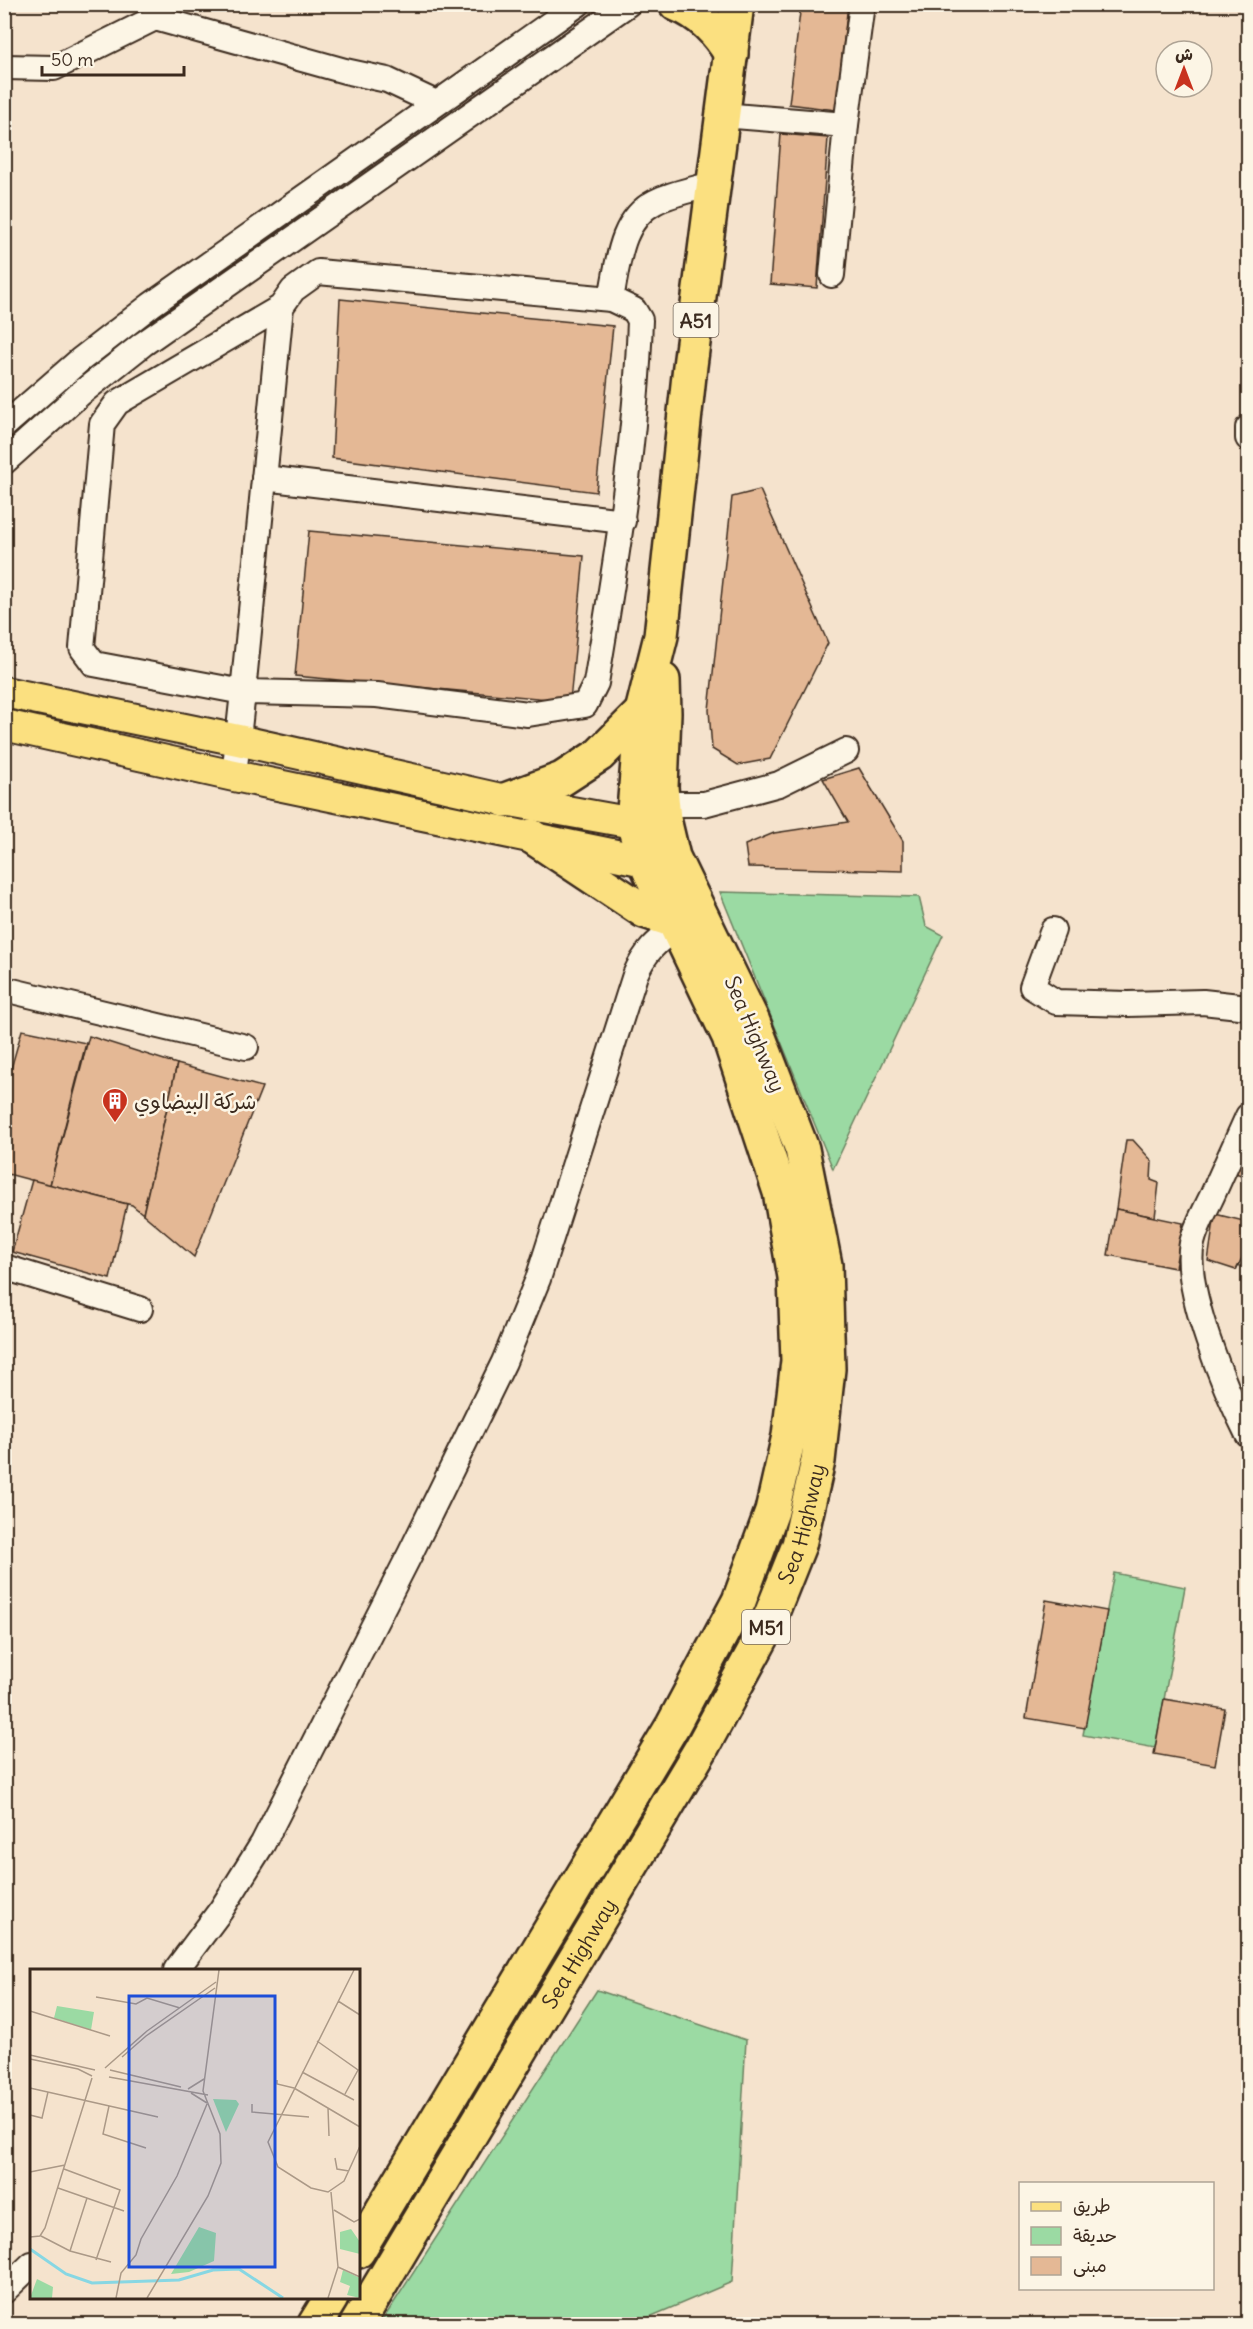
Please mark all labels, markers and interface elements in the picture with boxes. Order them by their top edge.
scale bar [42,39,184,77]
north arrow [1154,39,1214,99]
text: ش [1175,44,1193,64]
text: 50 m [51,48,93,71]
road number: A51 [674,303,718,337]
street label: Sea Highway [718,972,792,1096]
building icon: شركة البيضاوي [100,1086,130,1124]
place label: شركة البيضاوي [134,1088,256,1117]
street label: Sea Highway [771,1461,831,1588]
road number: M51 [742,1610,790,1644]
street label: Sea Highway [535,1893,622,2013]
inset map [30,1969,360,2299]
legend [1019,2182,1214,2290]
text: طريق [1073,2194,1111,2217]
text: حديقة [1073,2224,1117,2247]
text: مبنى [1073,2254,1107,2277]

